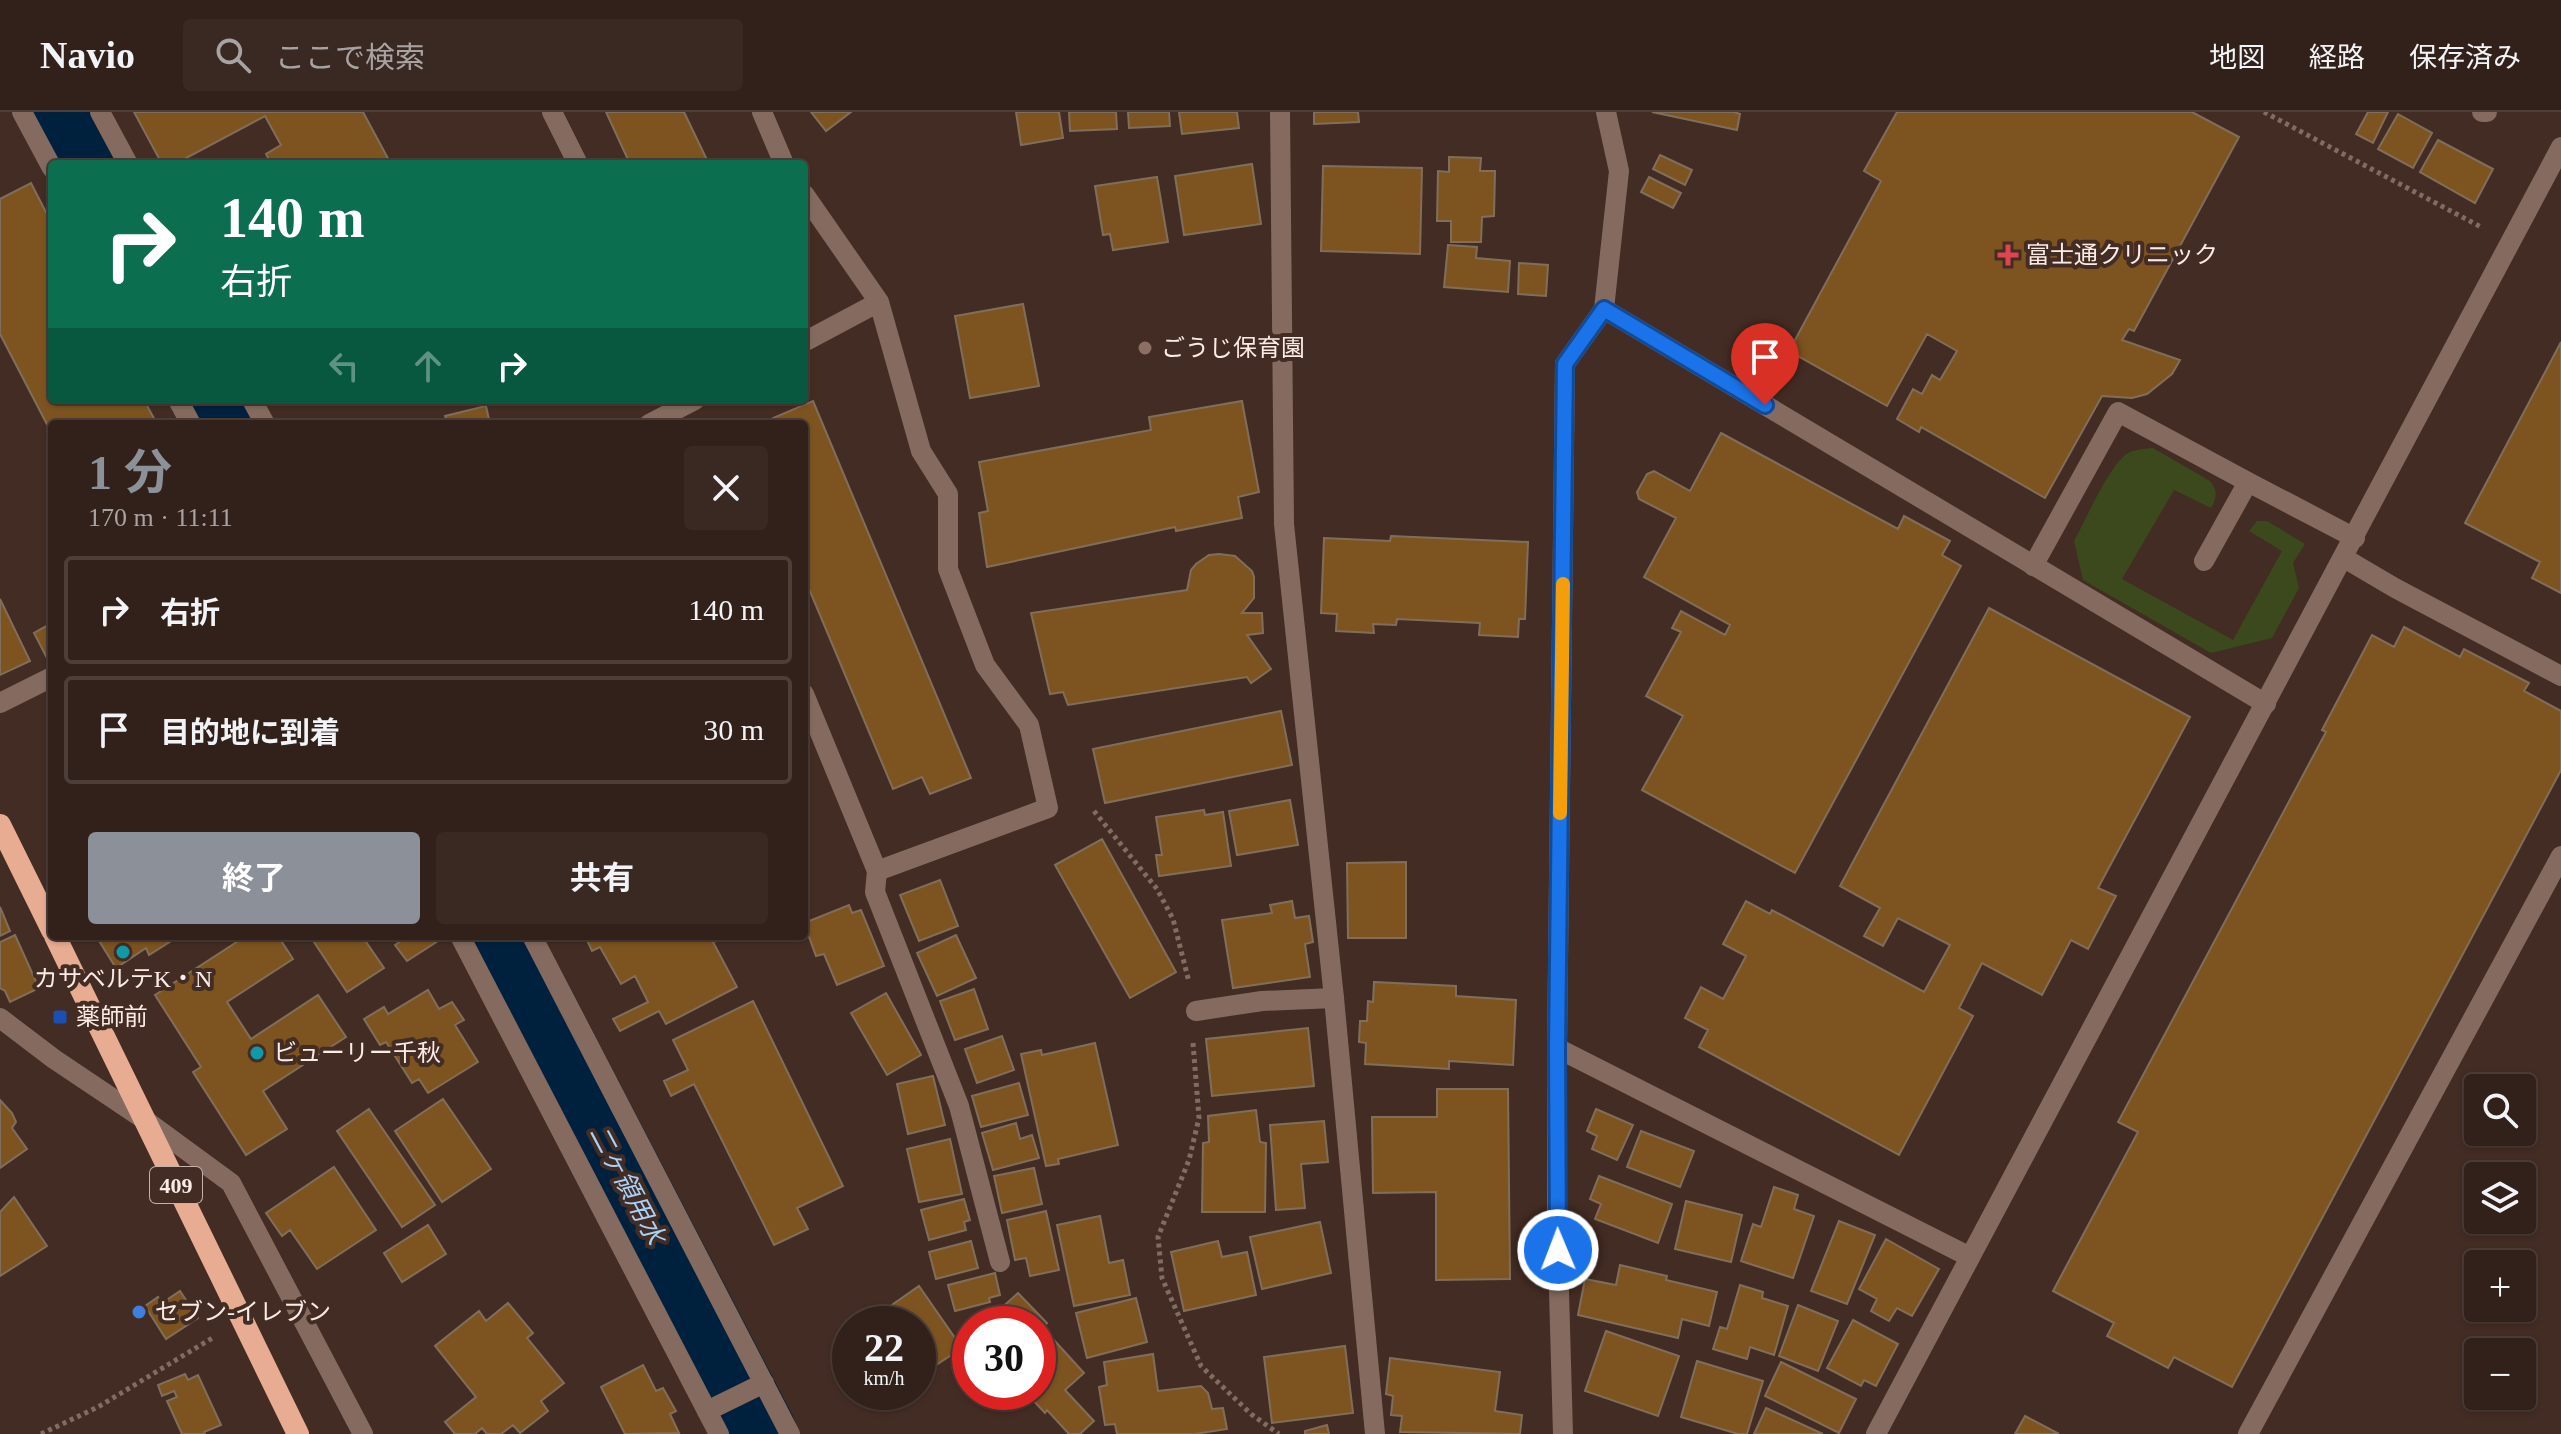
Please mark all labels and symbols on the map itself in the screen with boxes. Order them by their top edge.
place label: 富士通クリニック [2026,242,2218,268]
marker: 富士通クリニック [1997,244,2019,266]
pin [1731,323,1799,405]
place label: ごうじ保育園 [1161,335,1305,361]
marker: ごうじ保育園 [1136,339,1154,357]
marker: カサベルテK・N [114,943,132,961]
place label: カサベルテK・N [34,966,212,992]
place label: 薬師前 [76,1004,148,1030]
marker: 薬師前 [51,1008,69,1026]
place label: ビューリー千秋 [273,1040,441,1066]
marker: ビューリー千秋 [248,1044,266,1062]
water label: 二ヶ領用水 [584,1121,672,1252]
road number: 409 [150,1167,202,1203]
position arrow [1516,1208,1600,1292]
place label: セブン-イレブン [155,1299,331,1325]
marker: セブン-イレブン [130,1303,148,1321]
speed limit sign: 30 [952,1306,1056,1410]

